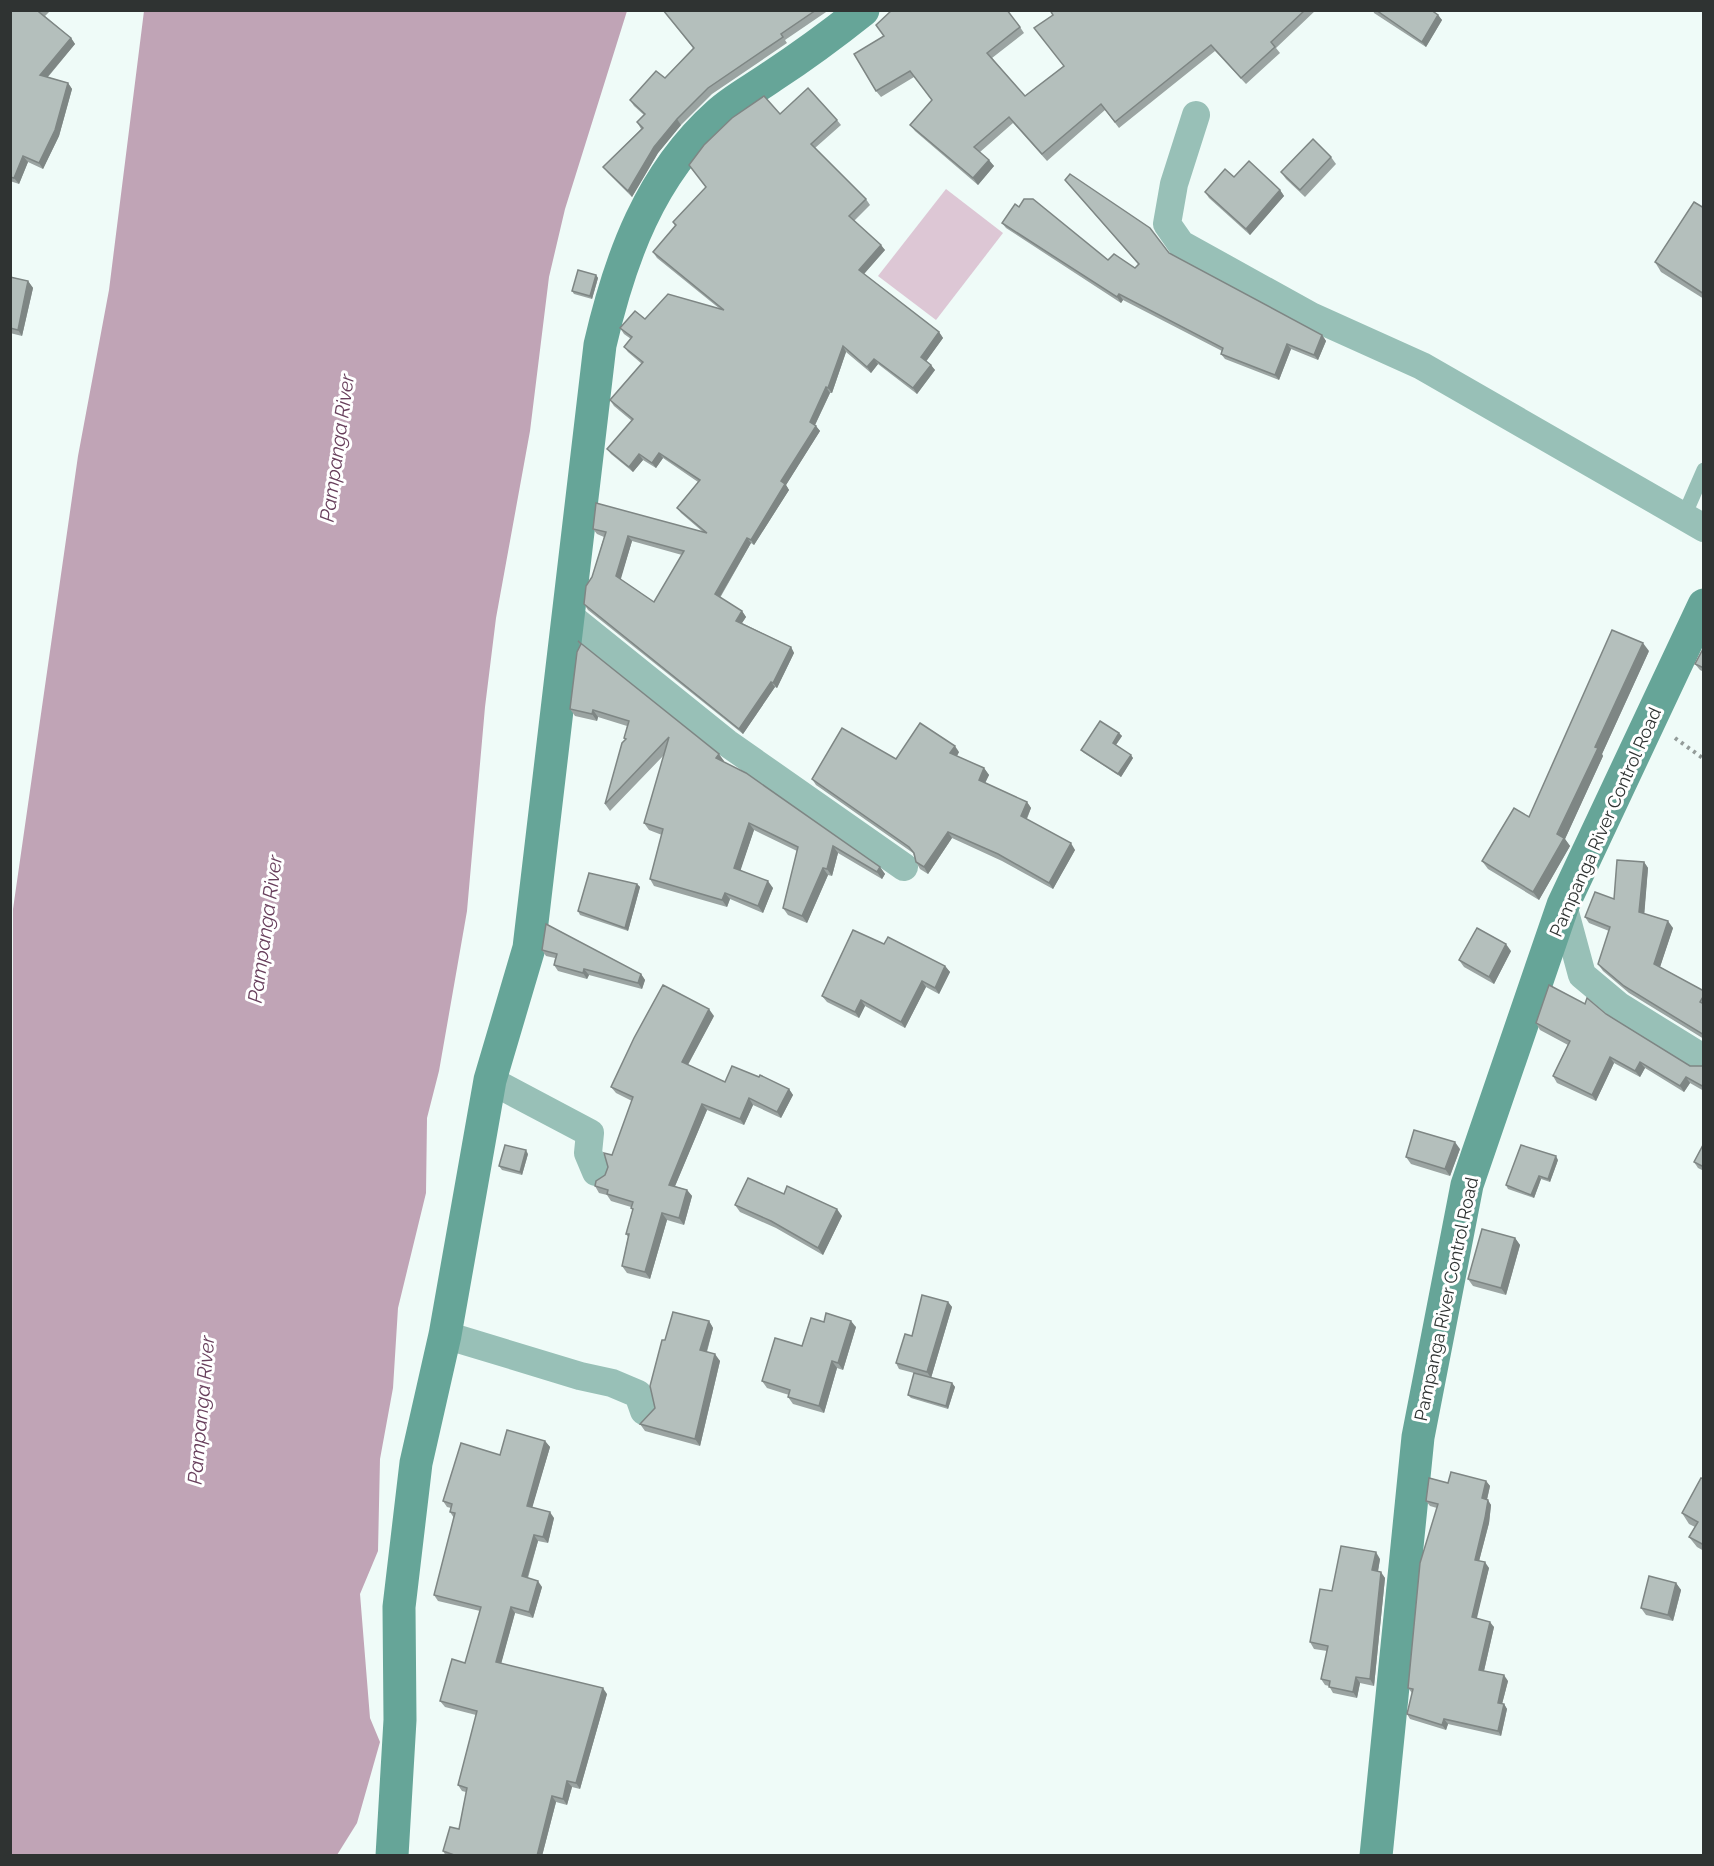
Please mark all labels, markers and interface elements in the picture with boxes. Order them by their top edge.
water label: Pampanga River [315,371,359,524]
street label: Pampanga River Control Road [1545,704,1665,940]
water label: Pampanga River [243,852,287,1005]
street label: Pampanga River Control Road [1410,1175,1482,1423]
water label: Pampanga River [183,1334,220,1485]

